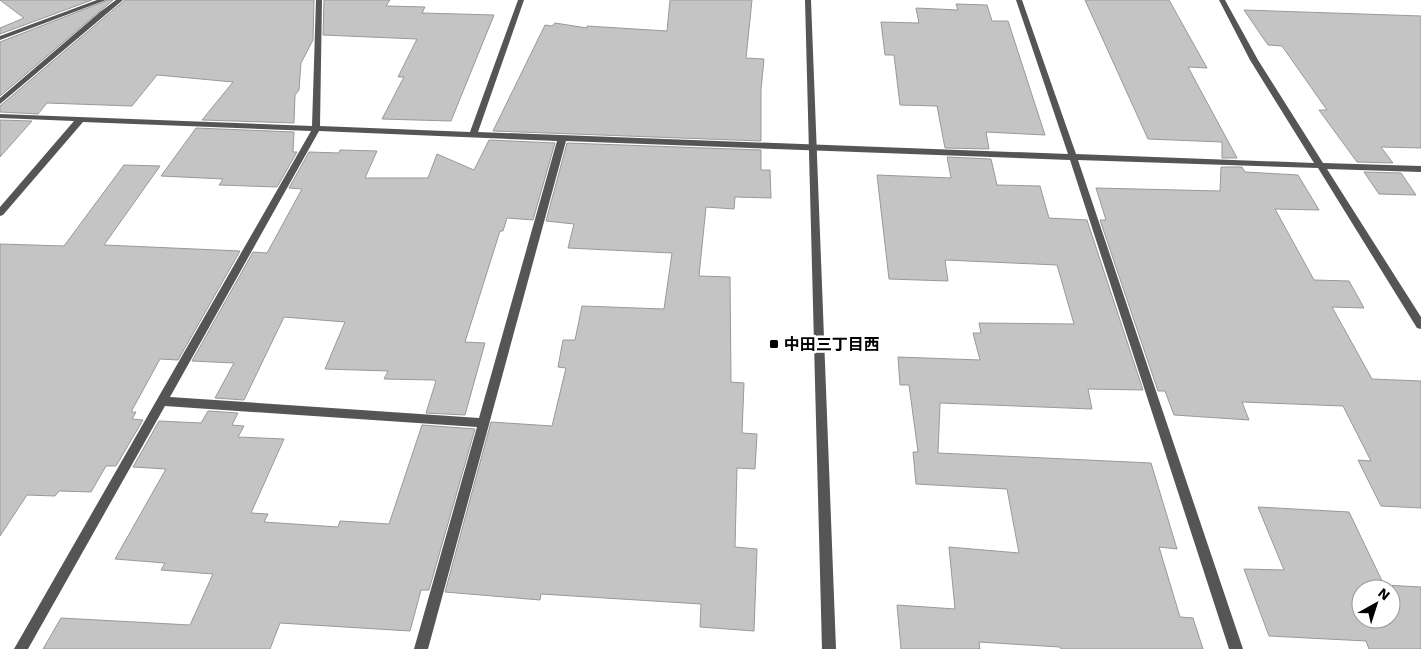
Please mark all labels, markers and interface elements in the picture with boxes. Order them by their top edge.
place label: 中田三丁目西 [784,335,880,354]
marker: 中田三丁目西 [768,338,780,350]
north arrow [1351,579,1401,629]
text: N [1375,584,1393,603]

